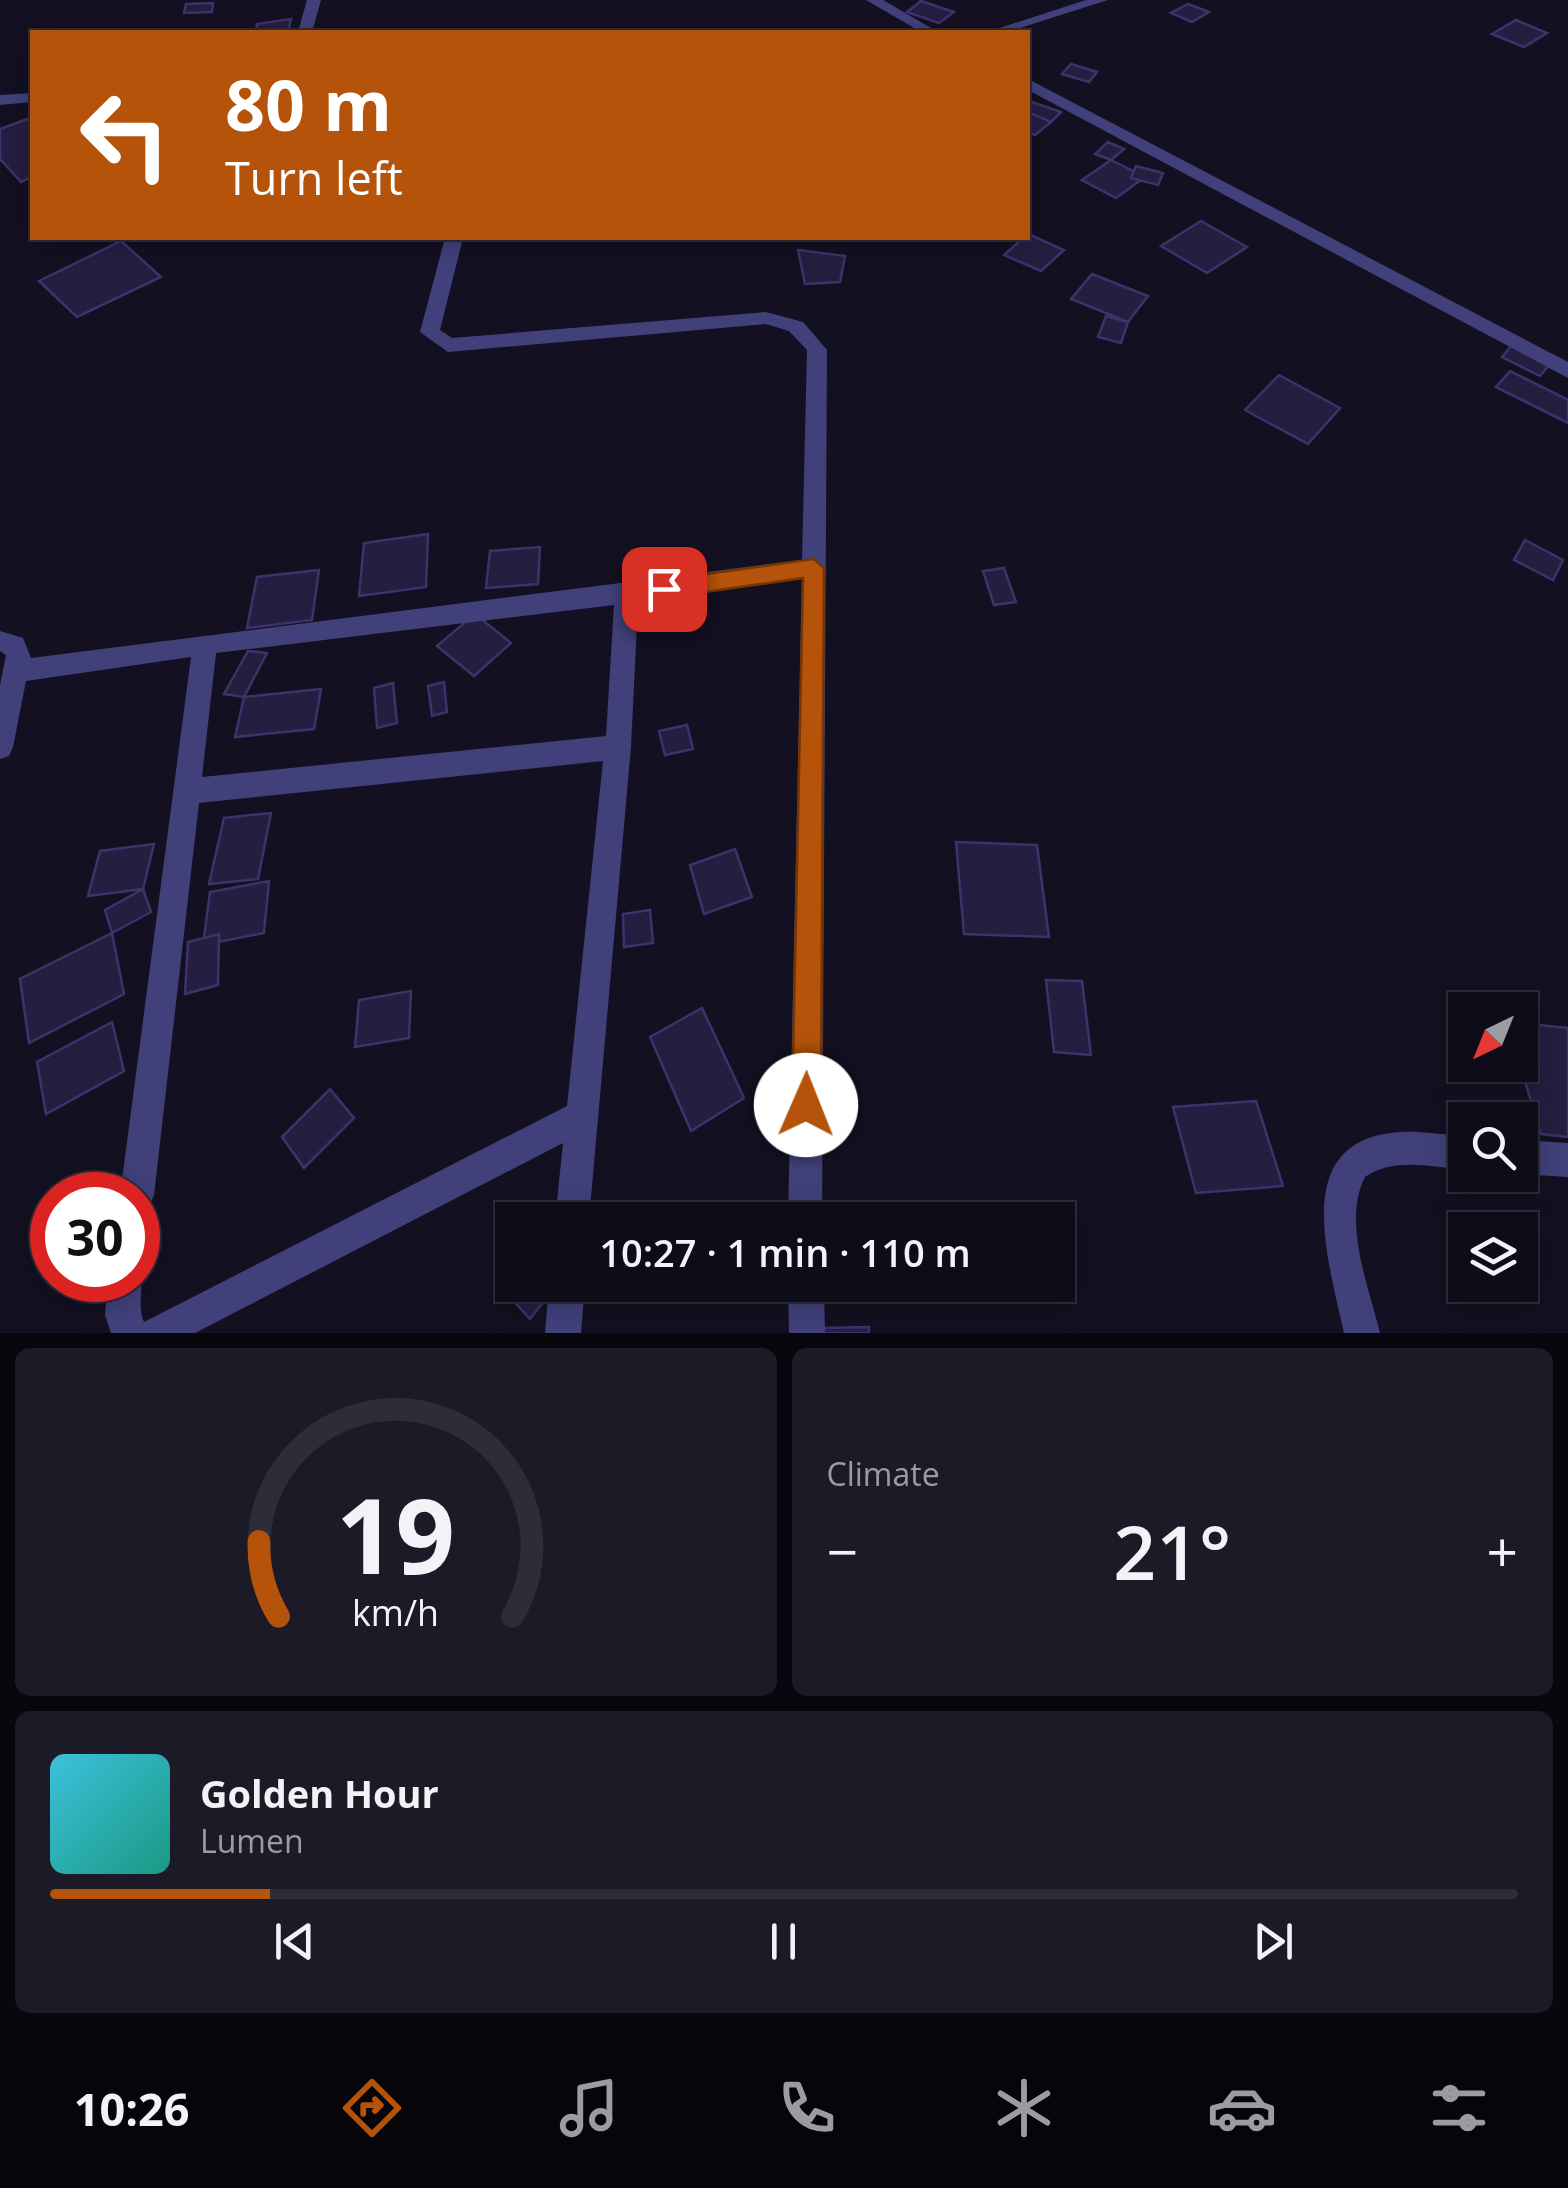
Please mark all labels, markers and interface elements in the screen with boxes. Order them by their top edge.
text: 80 m [225,56,392,152]
icon: left [60,70,190,200]
text: Turn left [225,147,403,208]
pin [622,547,707,632]
icon: arrive [637,562,692,617]
north arrow [1448,992,1538,1082]
map controls [1448,992,1538,1302]
position arrow [754,1053,858,1157]
button: search [1448,1102,1538,1192]
speed limit sign: 30 [30,1172,160,1302]
button: layers [1448,1212,1538,1302]
text: 10:27 · 1 min · 110 m [599,1226,971,1278]
text: Climate [827,1452,940,1495]
text: 19 [336,1463,455,1604]
text: 21° [1113,1500,1231,1602]
text: − [827,1513,858,1588]
text: + [1487,1513,1518,1588]
text: km/h [352,1588,439,1636]
text: Golden Hour [200,1767,439,1819]
text: Lumen [200,1819,304,1862]
icon: previous [267,1914,322,1969]
icon: pause [756,1914,811,1969]
icon: next [1246,1914,1301,1969]
icon: directions [337,2073,407,2143]
icon: music [554,2073,624,2143]
icon: phone [772,2073,842,2143]
icon: climate [989,2073,1059,2143]
icon: car [1207,2073,1277,2143]
icon: filters [1424,2073,1494,2143]
text: 10:26 [74,2078,189,2139]

